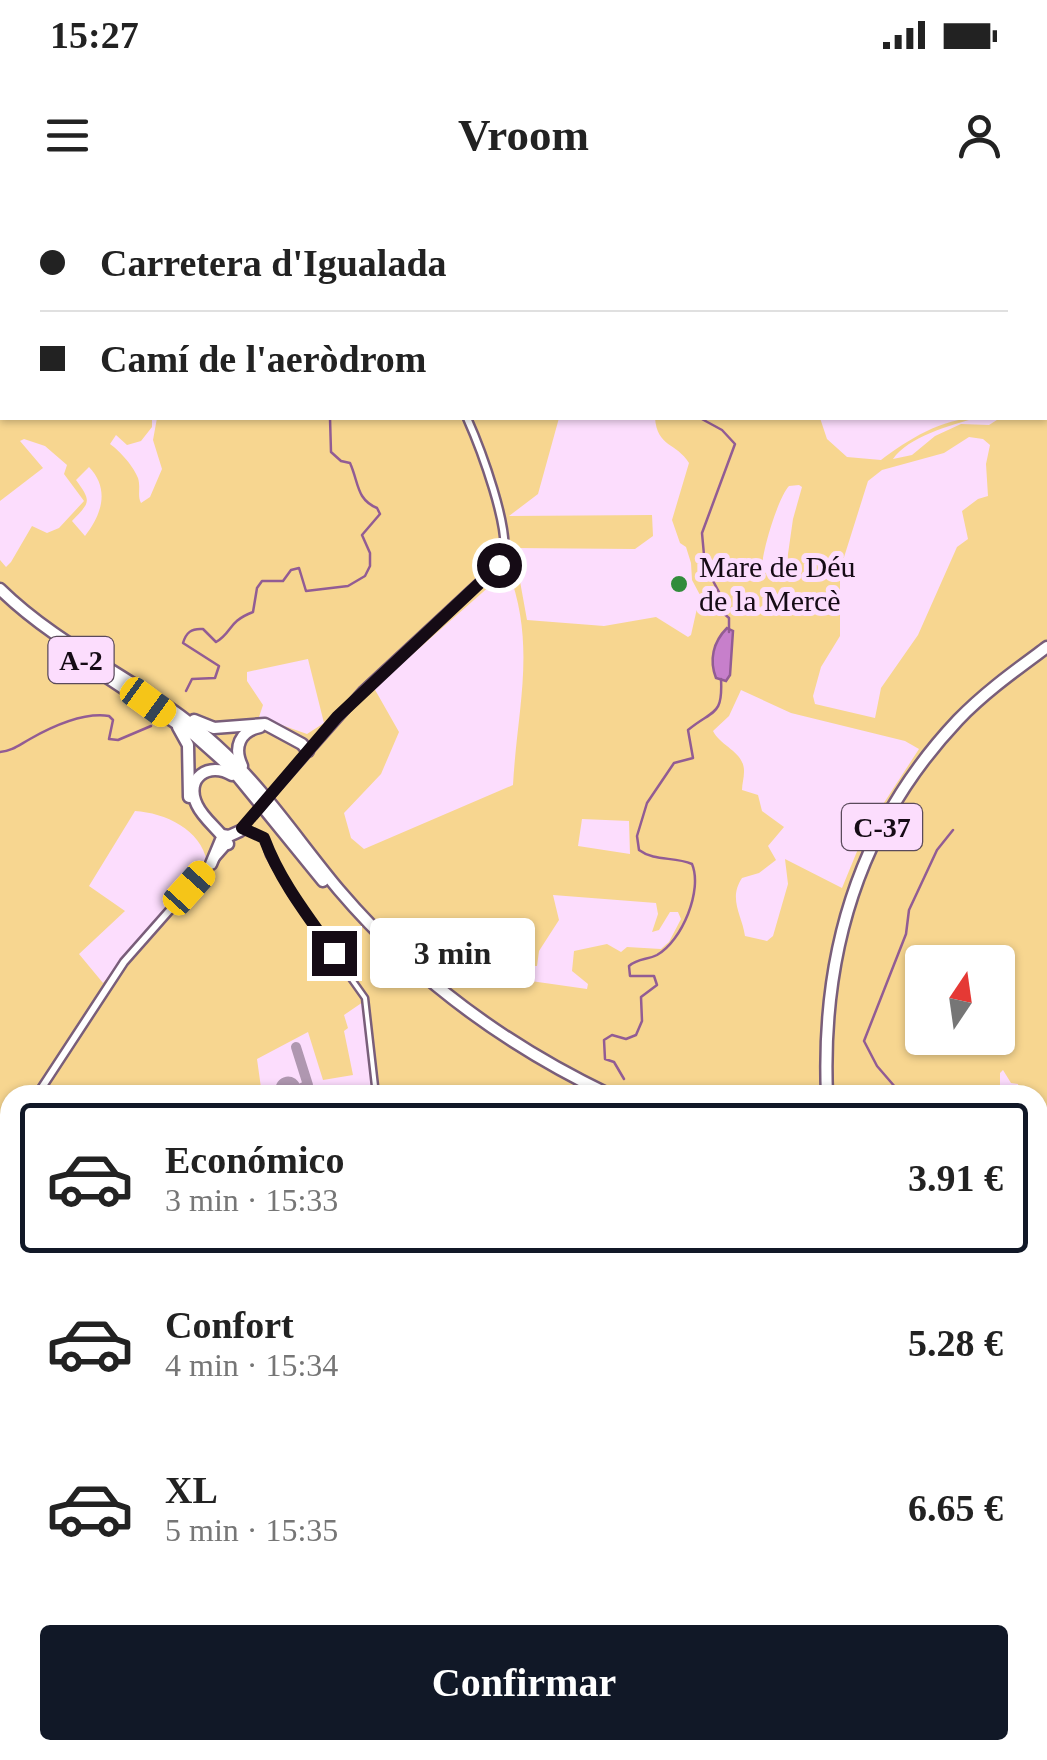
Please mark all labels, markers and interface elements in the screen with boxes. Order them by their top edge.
text: 15:27 [50,14,139,56]
icon: menu [40,108,95,163]
icon: person [952,108,1007,163]
text: Vroom [458,110,589,160]
text: Carretera d'Igualada [100,242,447,284]
text: Camí de l'aeròdrom [100,338,426,380]
route start [477,543,522,588]
place label: Mare de Déu de la Mercè [699,550,856,617]
marker: Mare de Déu de la Mercè [668,573,690,595]
road number: A-2 [48,637,114,683]
car [115,672,181,732]
road number: C-37 [842,804,922,850]
car [158,856,220,920]
callout: 3 min [369,918,534,988]
route end [312,931,357,976]
text: 3 min [414,935,491,971]
north arrow [905,945,1015,1055]
map controls [905,945,1015,1055]
icon: car [45,1133,135,1223]
text: Económico [165,1139,344,1181]
text: 3.91 € [908,1157,1003,1199]
text: 3 min · 15:33 [165,1182,338,1218]
icon: car [45,1298,135,1388]
text: Confort [165,1304,294,1346]
text: 5.28 € [908,1322,1003,1364]
text: 4 min · 15:34 [165,1347,338,1383]
icon: car [45,1463,135,1553]
text: XL [165,1469,218,1511]
text: 6.65 € [908,1487,1003,1529]
text: 5 min · 15:35 [165,1512,338,1548]
button: Confirmar [40,1625,1008,1740]

